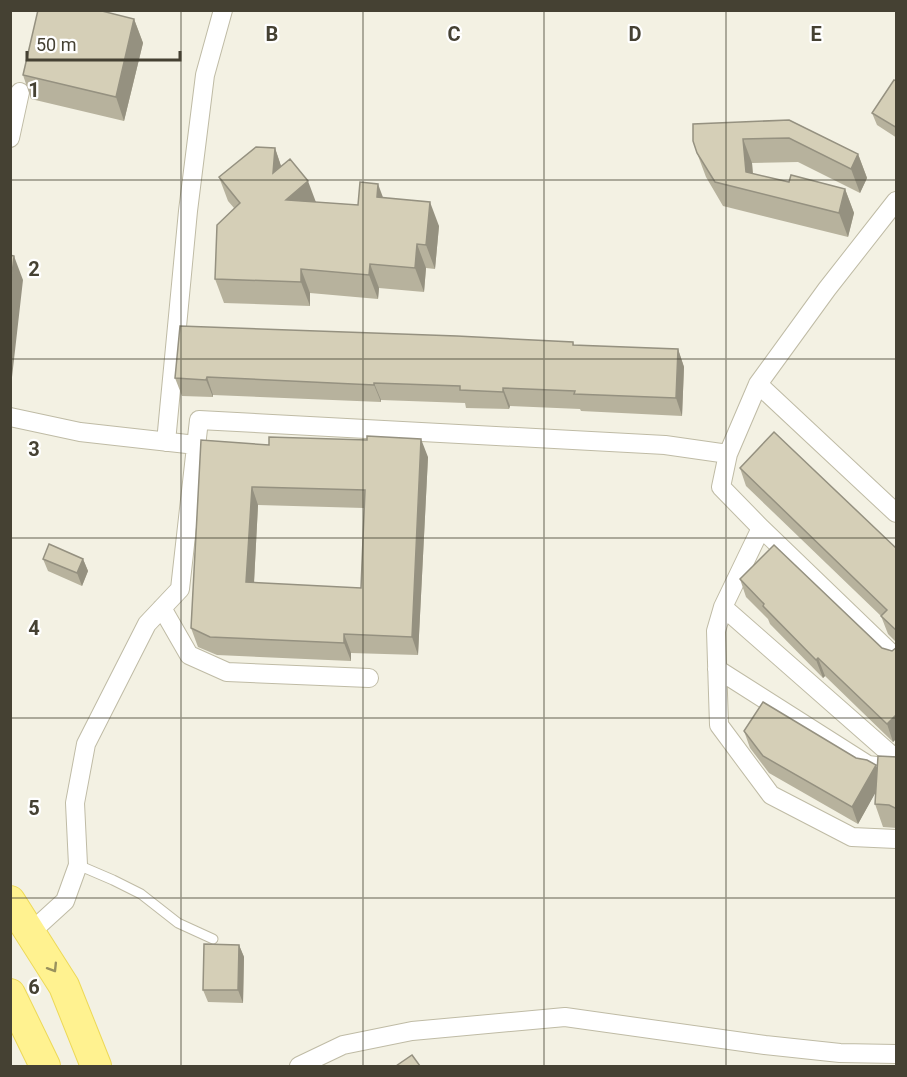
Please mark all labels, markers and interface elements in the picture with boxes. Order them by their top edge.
text: B [266,22,278,46]
text: C [447,22,461,46]
text: D [629,22,642,46]
text: E [810,22,822,46]
scale bar [27,24,180,62]
text: 50 m [36,34,76,55]
text: 1 [28,78,40,102]
text: 2 [28,257,40,281]
text: 3 [28,437,40,461]
text: 4 [28,616,40,640]
text: 5 [28,796,40,820]
one-way arrow [45,962,57,972]
text: 6 [28,975,40,999]

